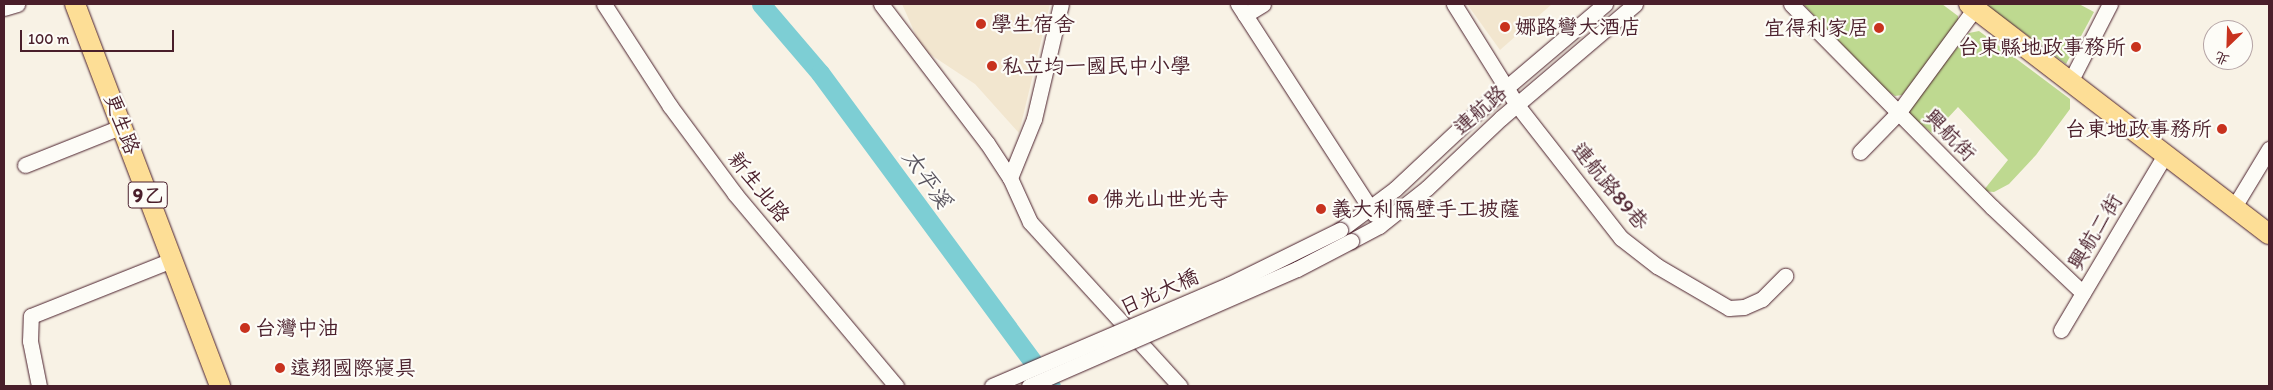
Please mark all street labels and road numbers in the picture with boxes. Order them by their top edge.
street label: 連航路 [1448,80,1512,140]
street label: 更生路 [99,90,145,158]
street label: 興航街 [1919,104,1981,166]
street label: 連航路89巷 [1566,137,1654,235]
street label: 新生北路 [723,146,795,228]
road number: 9乙 [127,178,169,212]
street label: 興航二街 [2063,190,2127,274]
street label: 日光大橋 [1116,263,1202,321]

